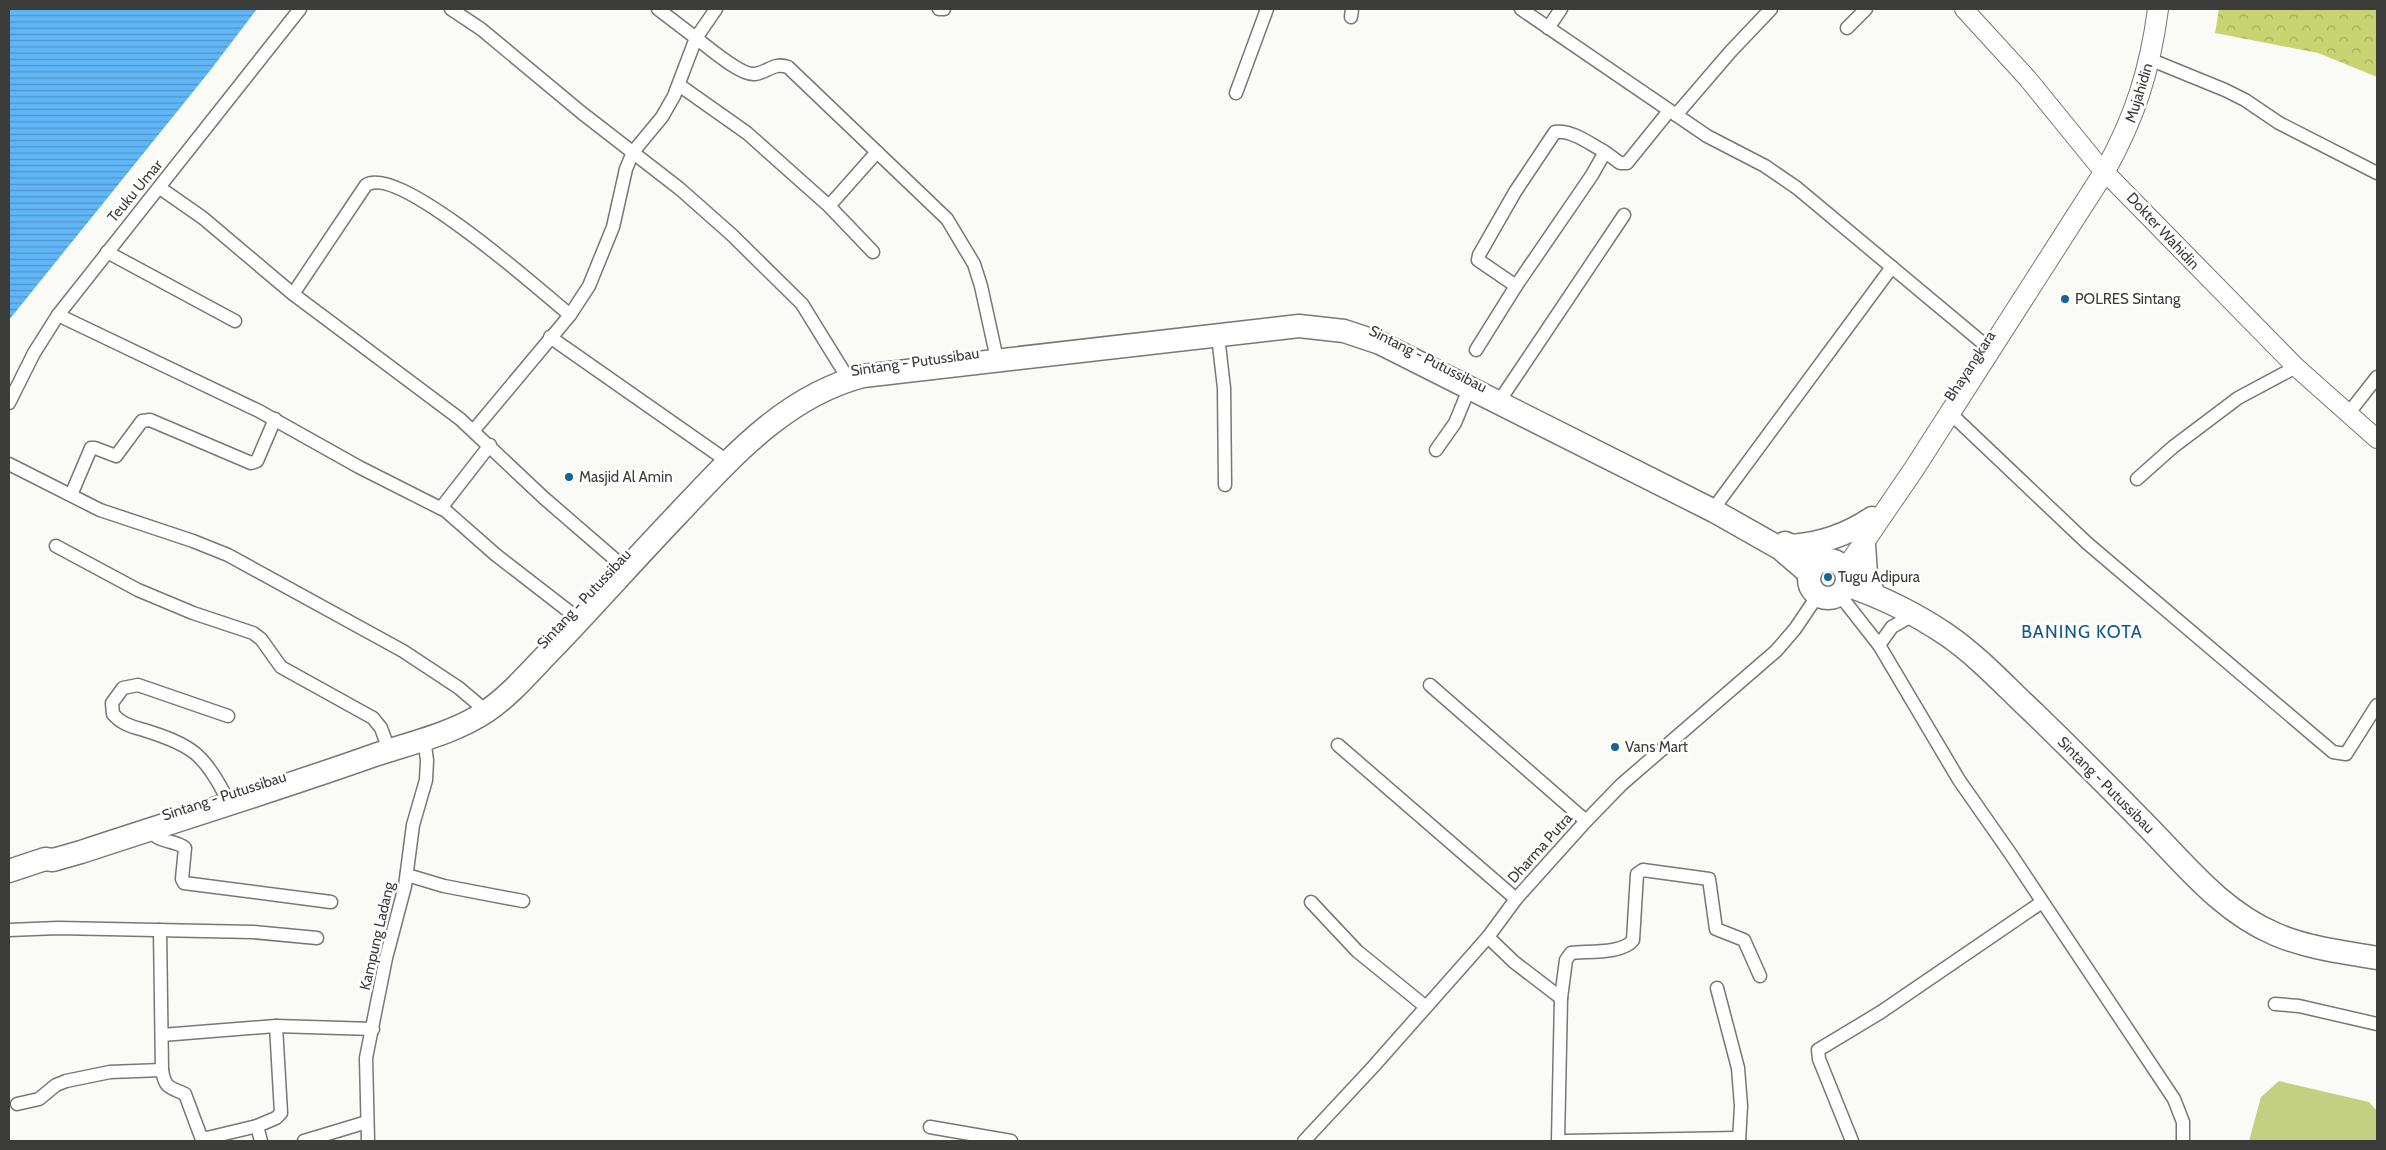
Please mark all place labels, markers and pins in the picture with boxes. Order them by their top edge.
place label: POLRES Sintang [2075,290,2181,308]
marker: POLRES Sintang [2059,293,2071,305]
place label: Masjid Al Amin [579,468,673,486]
marker: Masjid Al Amin [563,471,575,483]
place label: Tugu Adipura [1838,568,1921,586]
marker: Tugu Adipura [1822,571,1834,583]
place label: Vans Mart [1625,738,1688,756]
marker: Vans Mart [1609,741,1621,753]

